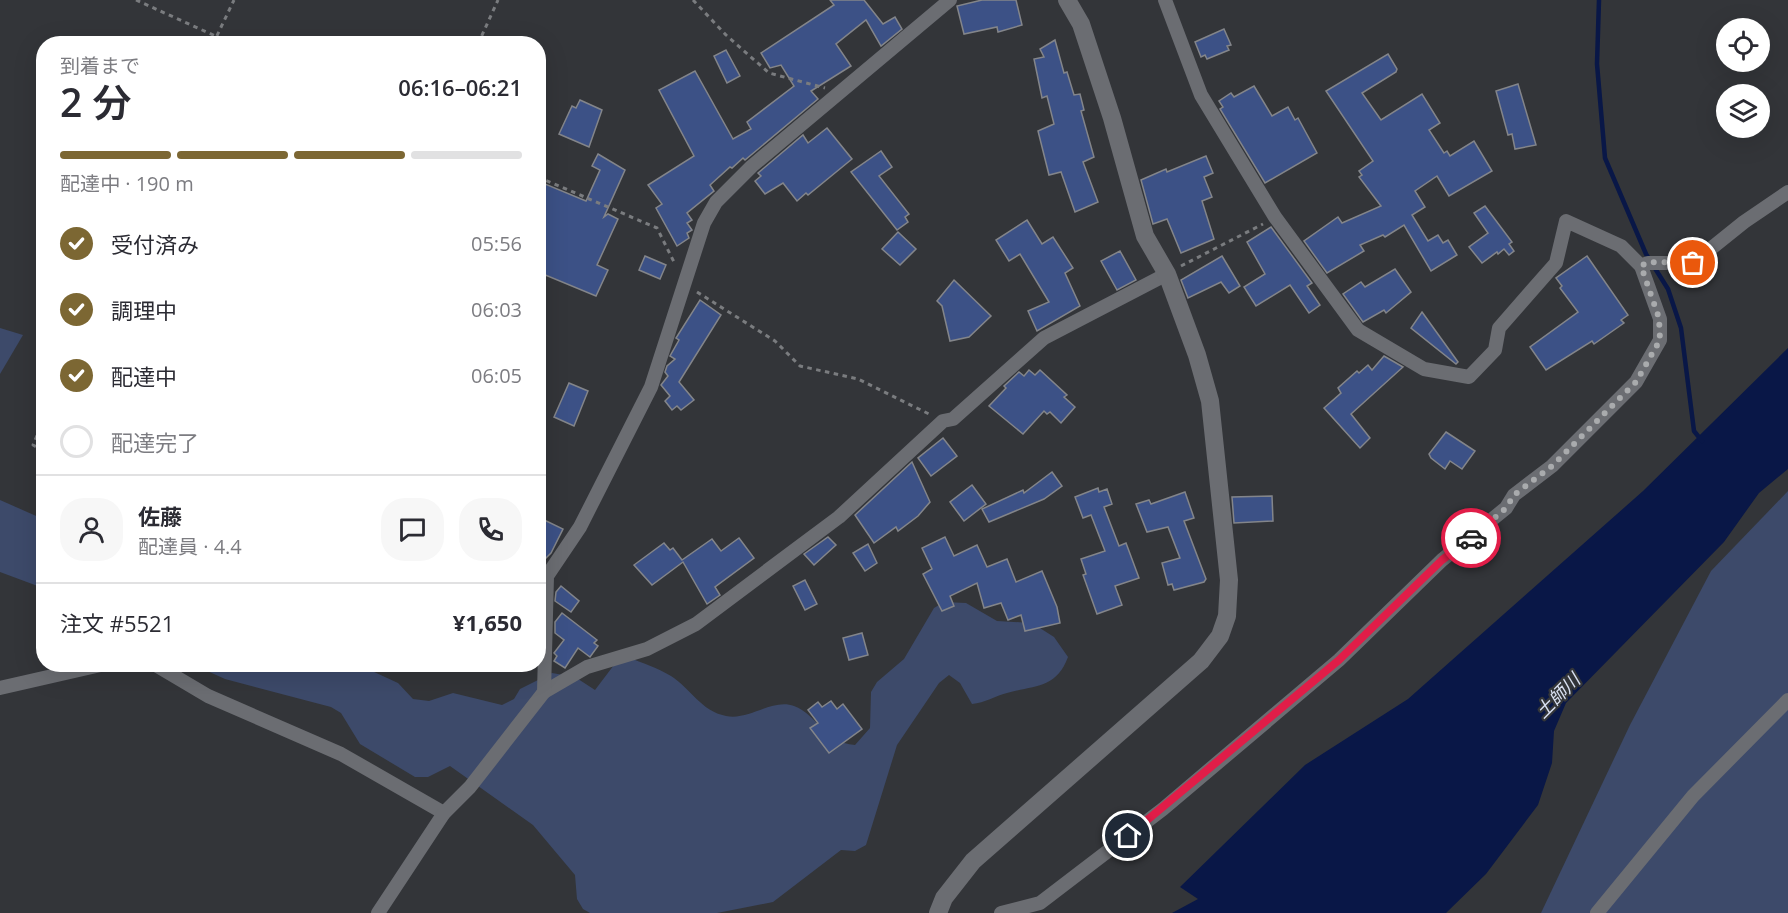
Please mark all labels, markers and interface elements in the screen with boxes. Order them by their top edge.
map controls [1716,18,1770,138]
button: locate [1716,18,1770,72]
text: 到着まで [60,52,140,79]
text: 06:16–06:21 [398,72,522,102]
text: 2 分 [60,75,131,128]
button: layers [1716,84,1770,138]
text: 配達中 · 190 m [60,170,194,197]
icon: check [60,227,93,260]
text: 受付済み [111,229,199,259]
text: 05:56 [471,230,522,257]
pin [1667,237,1718,288]
icon: bag [1676,246,1709,279]
icon: check [60,293,93,326]
text: 調理中 [111,295,177,325]
text: 06:03 [471,296,522,323]
icon: check [60,359,93,392]
text: 配達中 [111,361,177,391]
text: 06:05 [471,362,522,389]
text: 配達完了 [111,427,199,457]
button: person [60,498,123,561]
button: chat [381,498,444,561]
button: phone [459,498,522,561]
text: 佐藤 [138,501,182,531]
courier [1441,508,1501,568]
icon: car [1455,522,1488,555]
text: 配達員 · 4.4 [138,533,242,560]
text: ¥1,650 [453,607,522,637]
text: 注文 #5521 [60,608,174,638]
water label: 土師川 [1530,666,1586,723]
pin [1102,810,1153,861]
icon: home [1111,819,1144,852]

